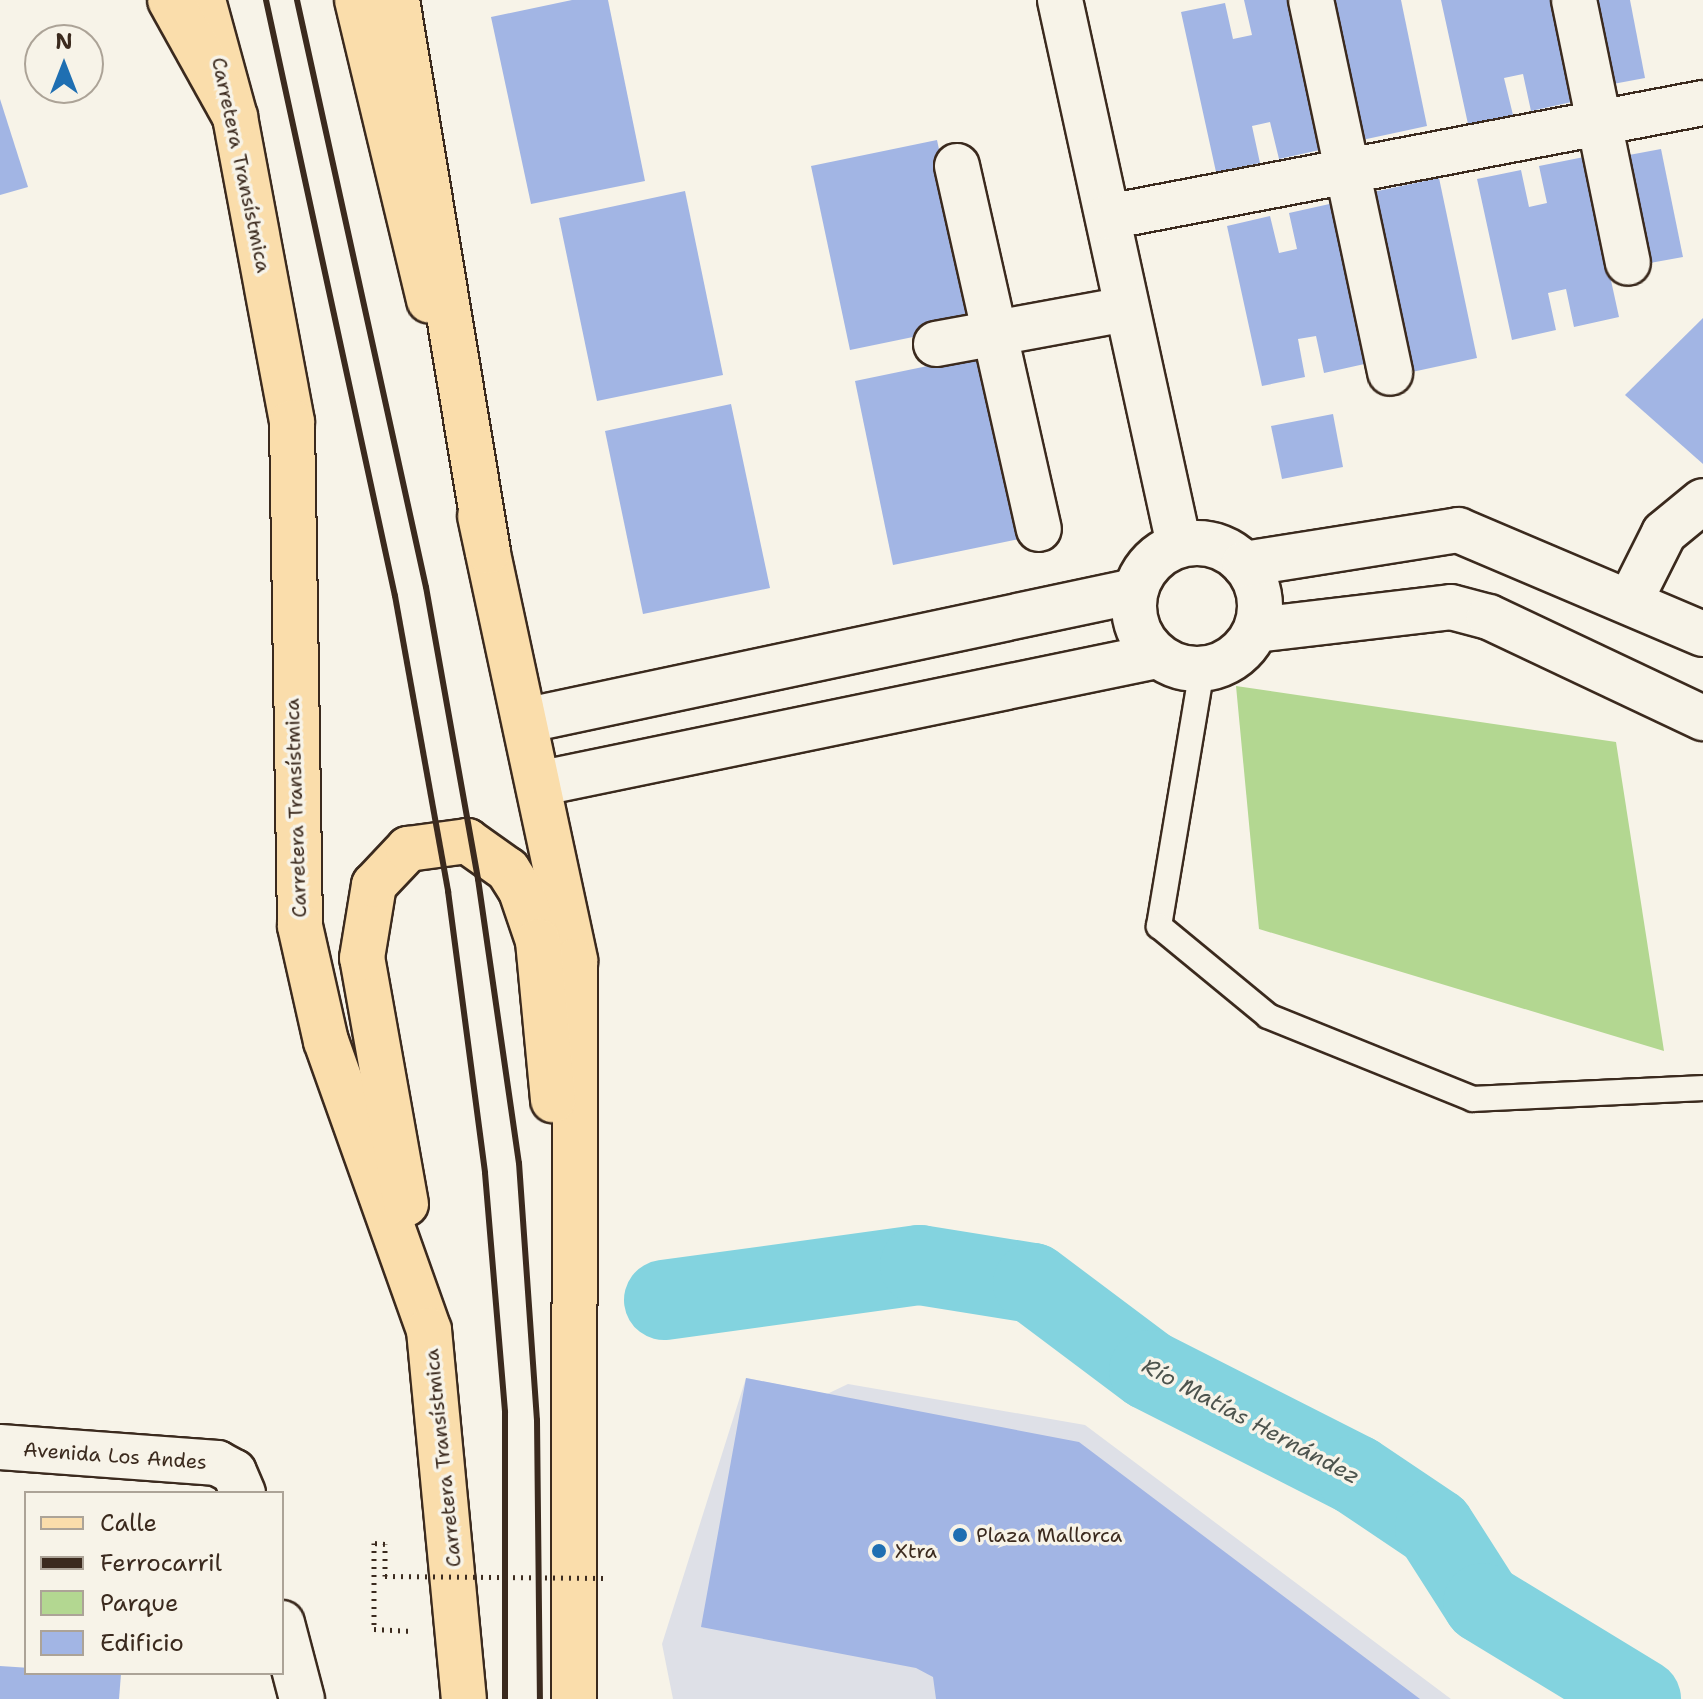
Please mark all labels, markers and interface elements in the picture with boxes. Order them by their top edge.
north arrow [24,24,104,104]
text: N [55,27,73,56]
street label: Carretera Transístmica [206,55,276,275]
street label: Carretera Transístmica [280,698,312,918]
street label: Carretera Transístmica [420,1348,466,1568]
water label: Río Matías Hernández [1138,1352,1364,1490]
street label: Avenida Los Andes [22,1438,208,1474]
legend [24,1491,284,1675]
text: Calle [100,1507,157,1539]
place label: Plaza Mallorca [976,1523,1122,1547]
marker: Plaza Mallorca [951,1526,969,1544]
place label: Xtra [895,1539,937,1563]
marker: Xtra [870,1542,888,1560]
text: Ferrocarril [100,1547,222,1579]
text: Parque [100,1587,179,1619]
text: Edificio [100,1627,184,1659]

